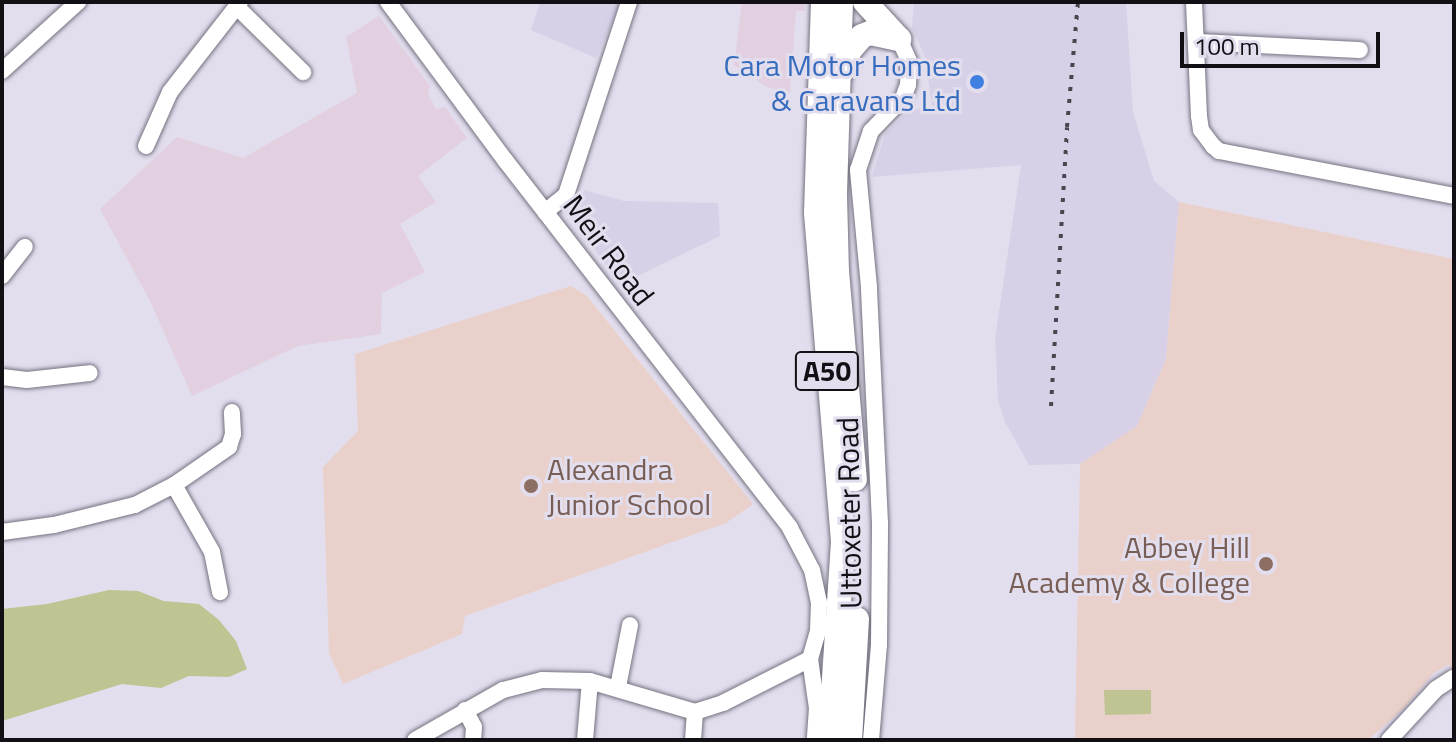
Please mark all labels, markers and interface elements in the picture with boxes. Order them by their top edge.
scale bar [1184,16,1384,66]
text: 100 m [1194,28,1260,64]
place label: Cara Motor Homes & Caravans Ltd [723,47,961,118]
marker: Cara Motor Homes & Caravans Ltd [968,73,986,91]
street label: Meir Road [556,188,662,312]
road number: A50 [793,347,861,395]
street label: Uttoxeter Road [829,417,869,609]
place label: Alexandra Junior School [547,451,711,522]
marker: Alexandra Junior School [522,477,540,495]
place label: Abbey Hill Academy & College [1009,529,1250,600]
marker: Abbey Hill Academy & College [1257,555,1275,573]

